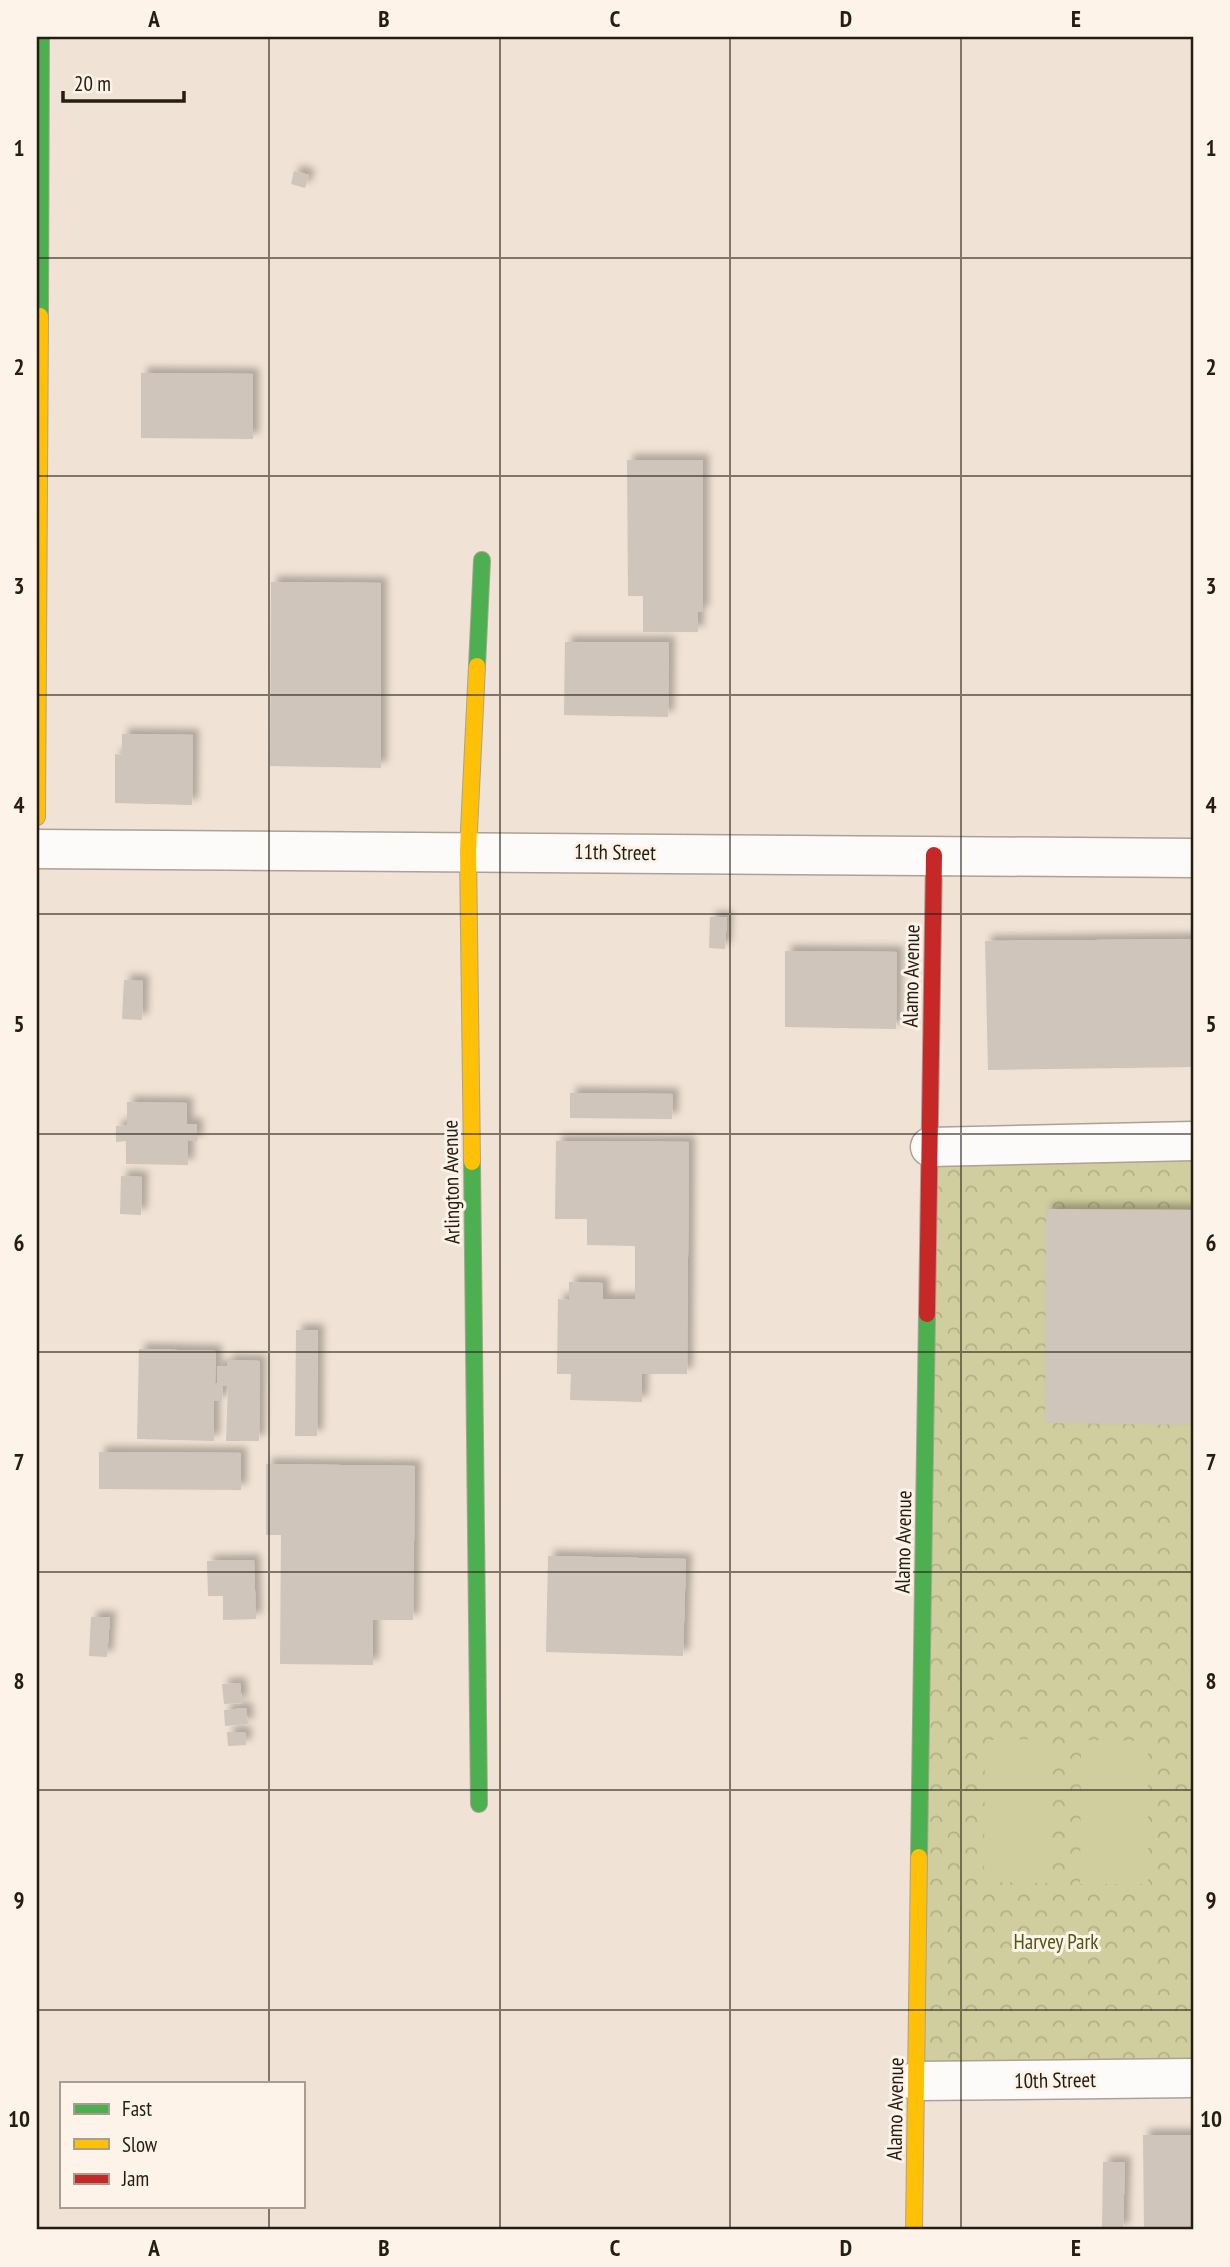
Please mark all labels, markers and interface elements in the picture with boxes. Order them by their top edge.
text: A [147,4,160,33]
text: B [378,4,390,33]
text: C [610,4,621,33]
text: D [840,4,852,33]
text: E [1071,4,1081,33]
scale bar [63,60,184,104]
text: 20 m [74,70,111,97]
text: 1 [14,133,25,162]
text: 1 [1206,133,1217,162]
text: 2 [14,352,25,381]
text: 2 [1206,352,1217,381]
text: 3 [14,571,25,600]
text: 3 [1206,571,1217,600]
text: 4 [14,790,25,819]
text: 4 [1206,790,1217,819]
street label: 11th Street [574,838,656,866]
street label: Alamo Avenue [897,924,925,1028]
text: 5 [14,1009,25,1038]
text: 5 [1206,1009,1217,1038]
street label: Arlington Avenue [436,1120,466,1244]
text: 6 [14,1228,25,1257]
text: 6 [1206,1228,1217,1257]
text: 7 [14,1447,25,1476]
text: 7 [1206,1447,1217,1476]
street label: Alamo Avenue [889,1490,917,1594]
text: 8 [14,1666,25,1695]
text: 8 [1206,1666,1217,1695]
text: 9 [14,1885,25,1914]
text: 9 [1206,1885,1217,1914]
park label: Harvey Park [1014,1928,1098,1955]
street label: Alamo Avenue [881,2057,909,2161]
street label: 10th Street [1014,2066,1096,2094]
legend [60,2082,304,2208]
text: Fast [122,2095,152,2122]
text: 10 [8,2104,30,2133]
text: 10 [1200,2104,1222,2133]
text: Slow [122,2131,158,2158]
text: Jam [121,2165,149,2192]
text: A [147,2233,160,2262]
text: B [378,2233,390,2262]
text: C [610,2233,621,2262]
text: D [840,2233,852,2262]
text: E [1071,2233,1081,2262]

